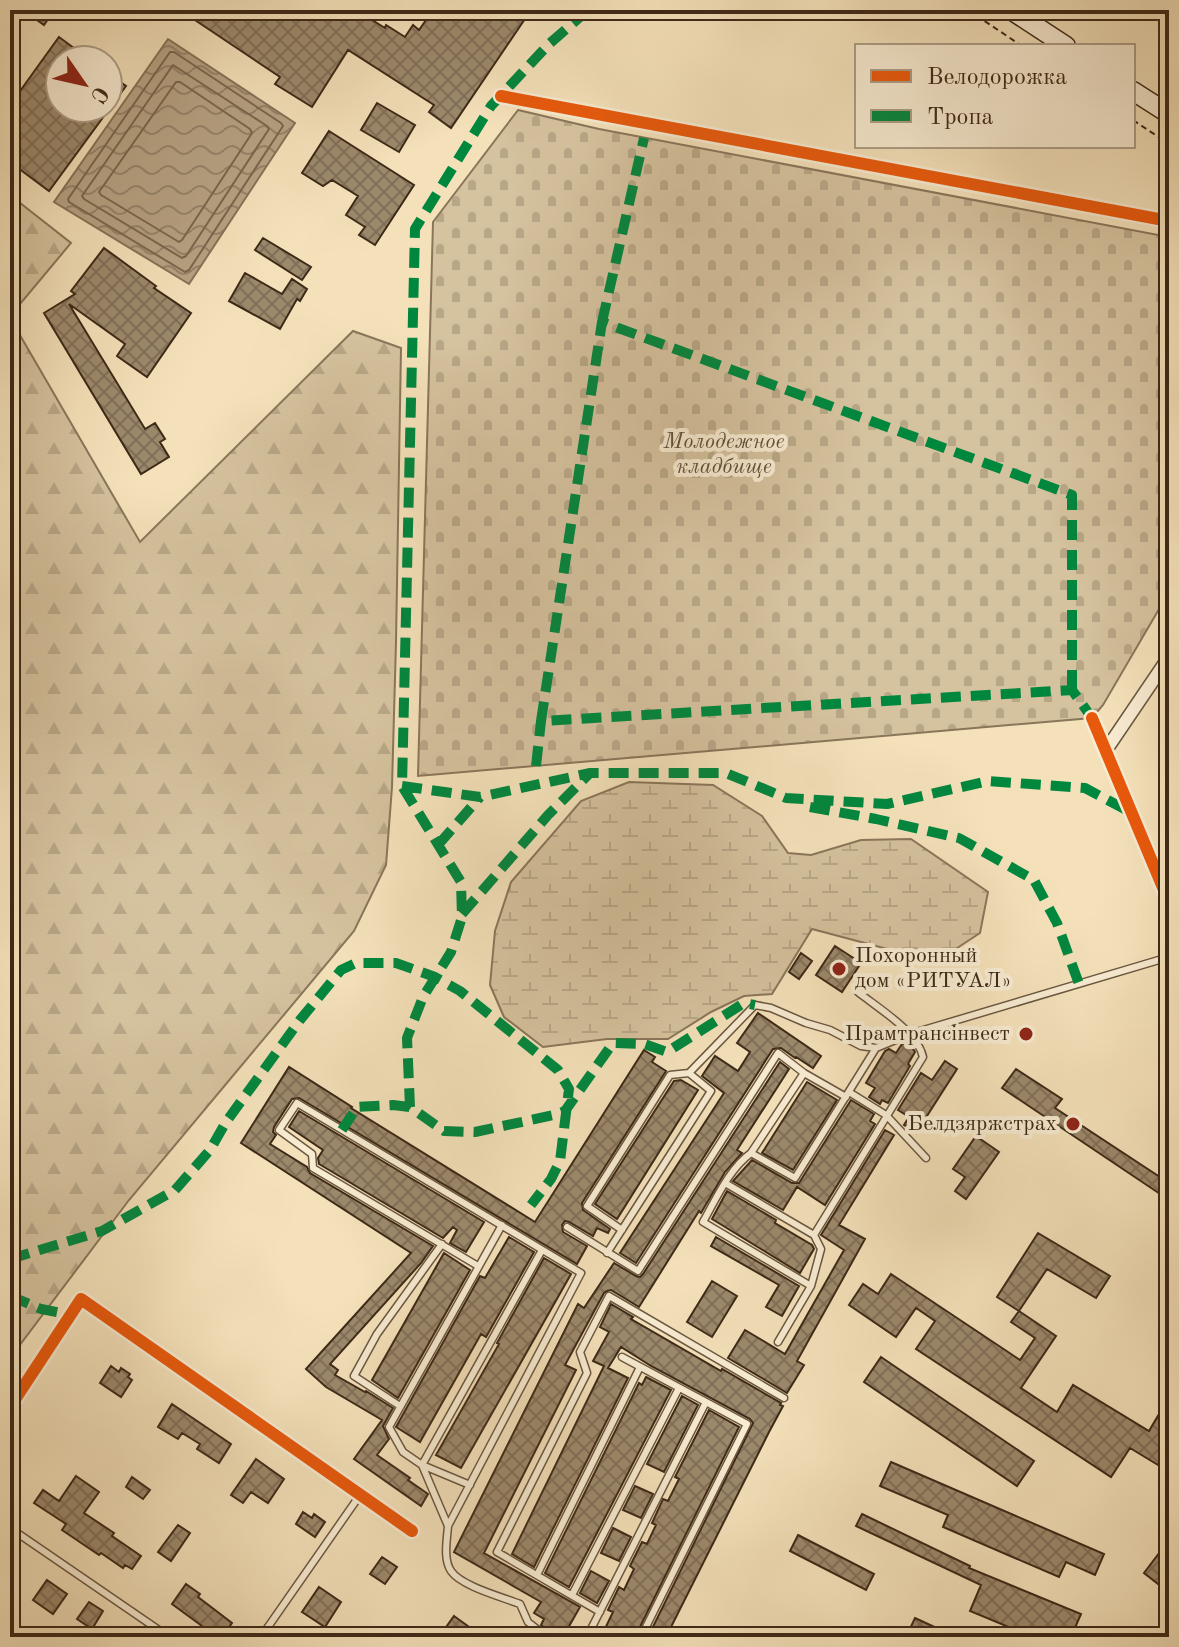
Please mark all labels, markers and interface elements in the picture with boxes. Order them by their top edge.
north arrow [44,44,124,124]
legend [855,44,1135,148]
text: Велодорожка [927,66,1067,90]
text: С [86,82,112,106]
text: Тропа [927,106,994,130]
park label: Молодежное кладбище [663,431,784,478]
place label: Похоронный дом «РИТУАЛ» [855,945,1012,992]
marker: Похоронный дом «РИТУАЛ» [830,960,848,978]
place label: Прамтрансінвест [845,1023,1010,1045]
marker: Прамтрансінвест [1017,1025,1035,1043]
place label: Белдзяржстрах [908,1113,1057,1135]
marker: Белдзяржстрах [1064,1115,1082,1133]

